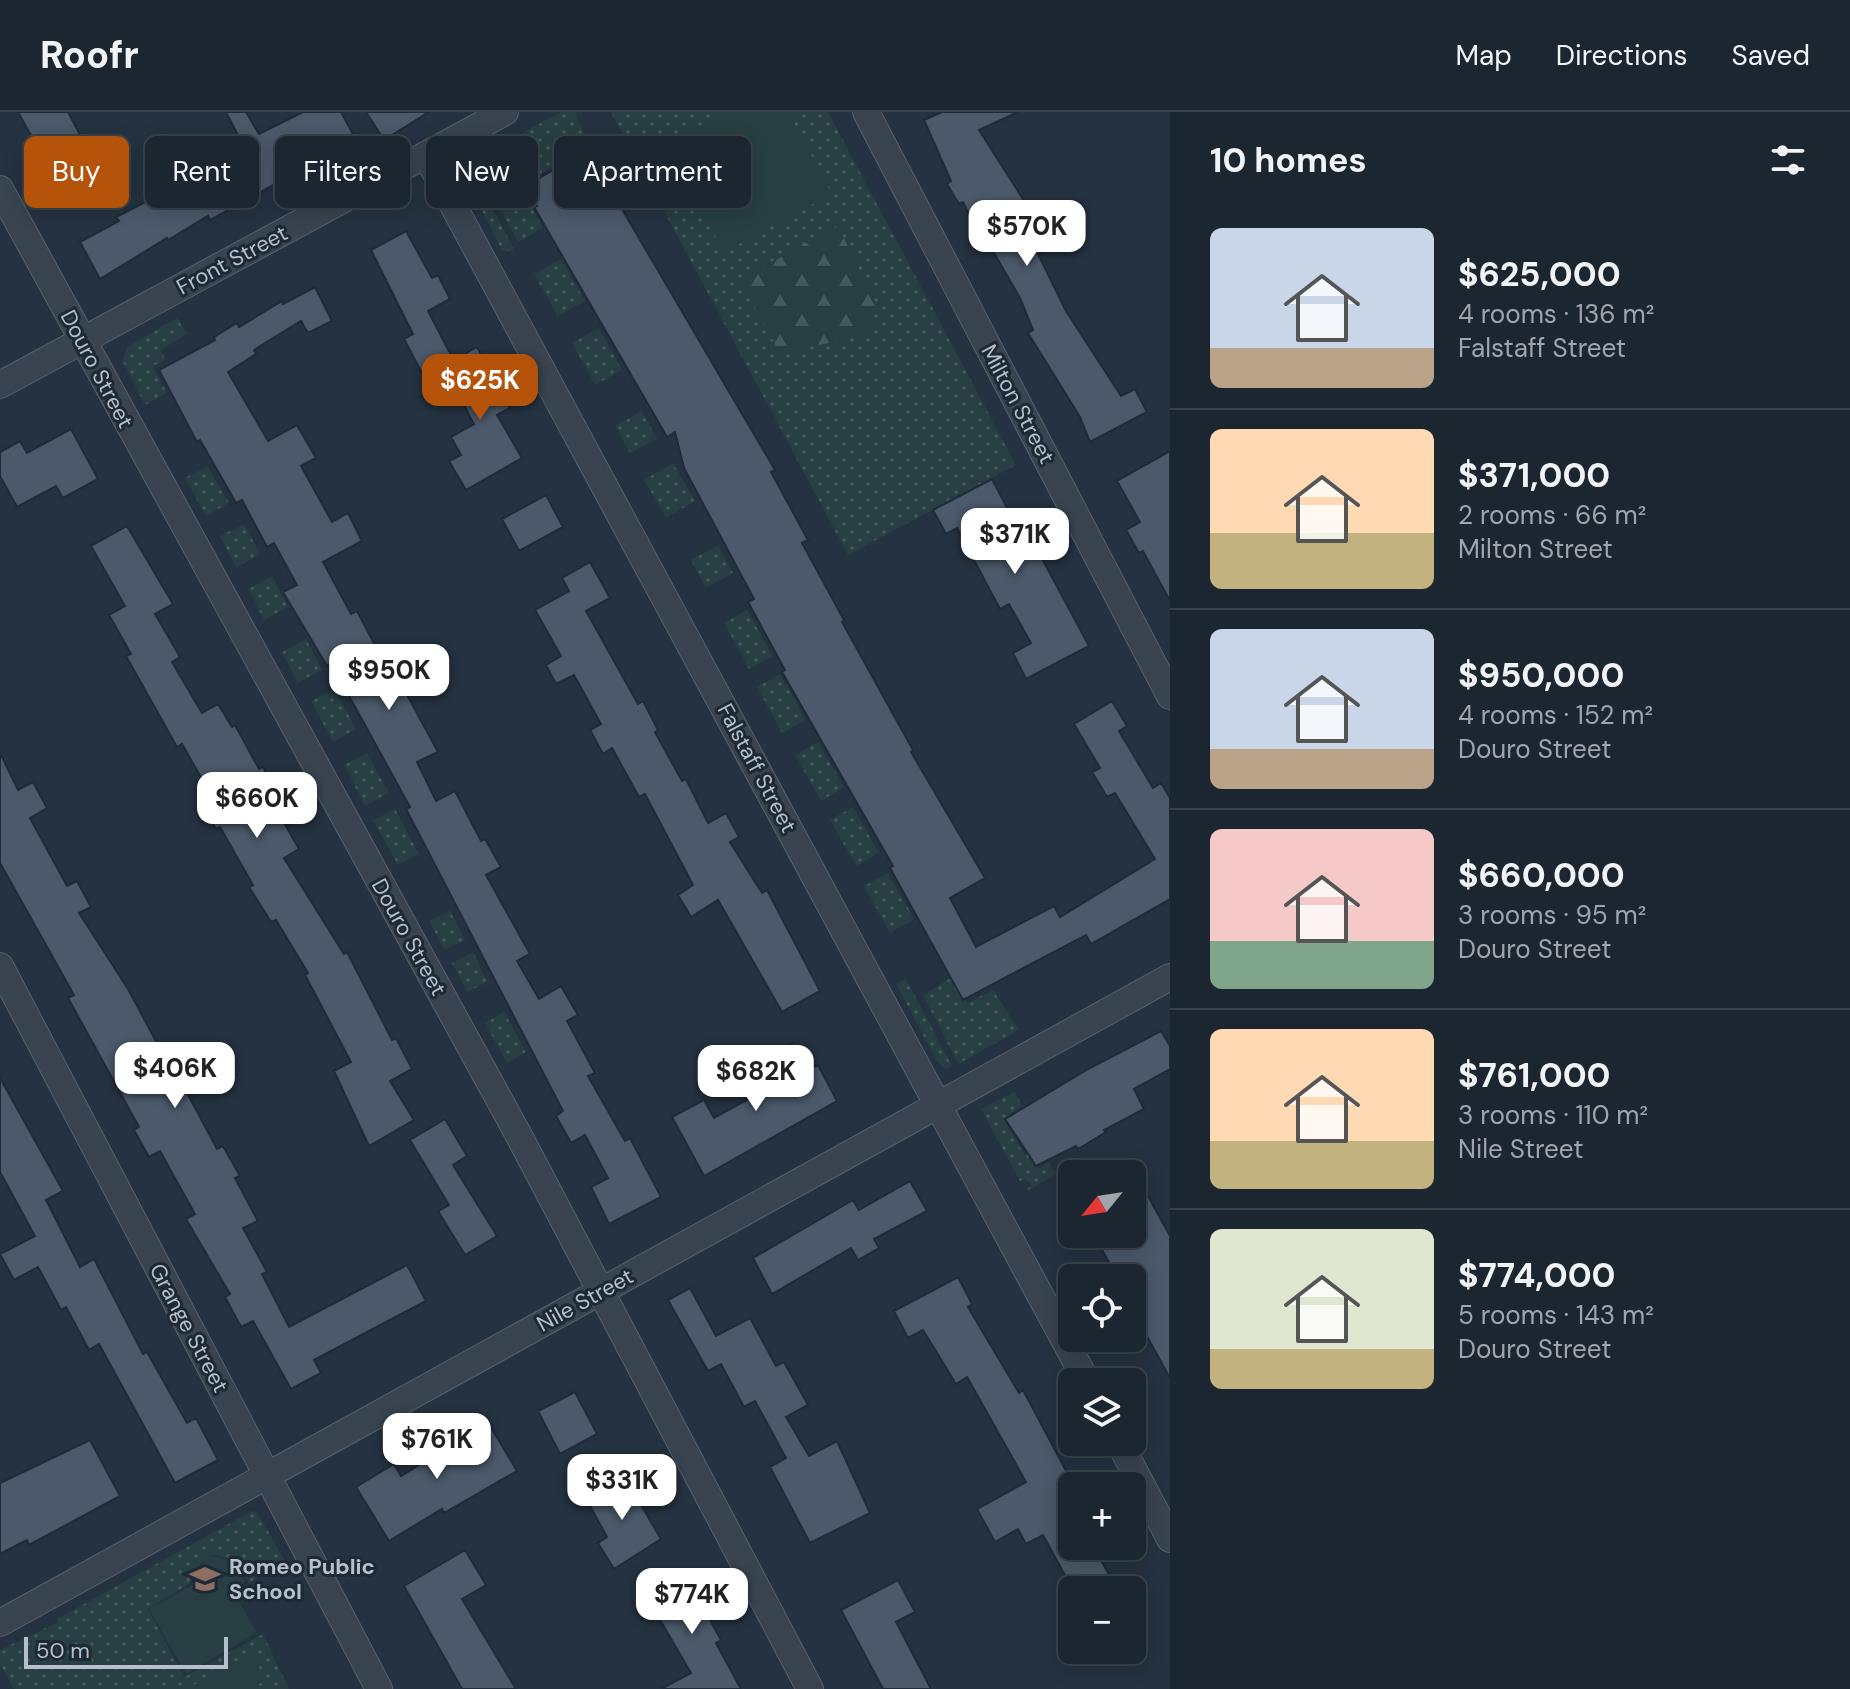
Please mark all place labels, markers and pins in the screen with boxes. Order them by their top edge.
pin: $570K [971,200,1083,268]
pin: $625K [424,354,536,422]
pin: $371K [959,508,1071,576]
pin: $950K [333,644,445,712]
pin: $660K [201,772,313,840]
pin: $406K [119,1042,231,1110]
pin: $682K [700,1045,812,1113]
pin: $761K [381,1413,493,1481]
pin: $331K [566,1454,678,1522]
place label: Romeo Public School [229,1552,375,1606]
school or university icon: Romeo Public School [188,1562,222,1596]
pin: $774K [636,1568,748,1636]

